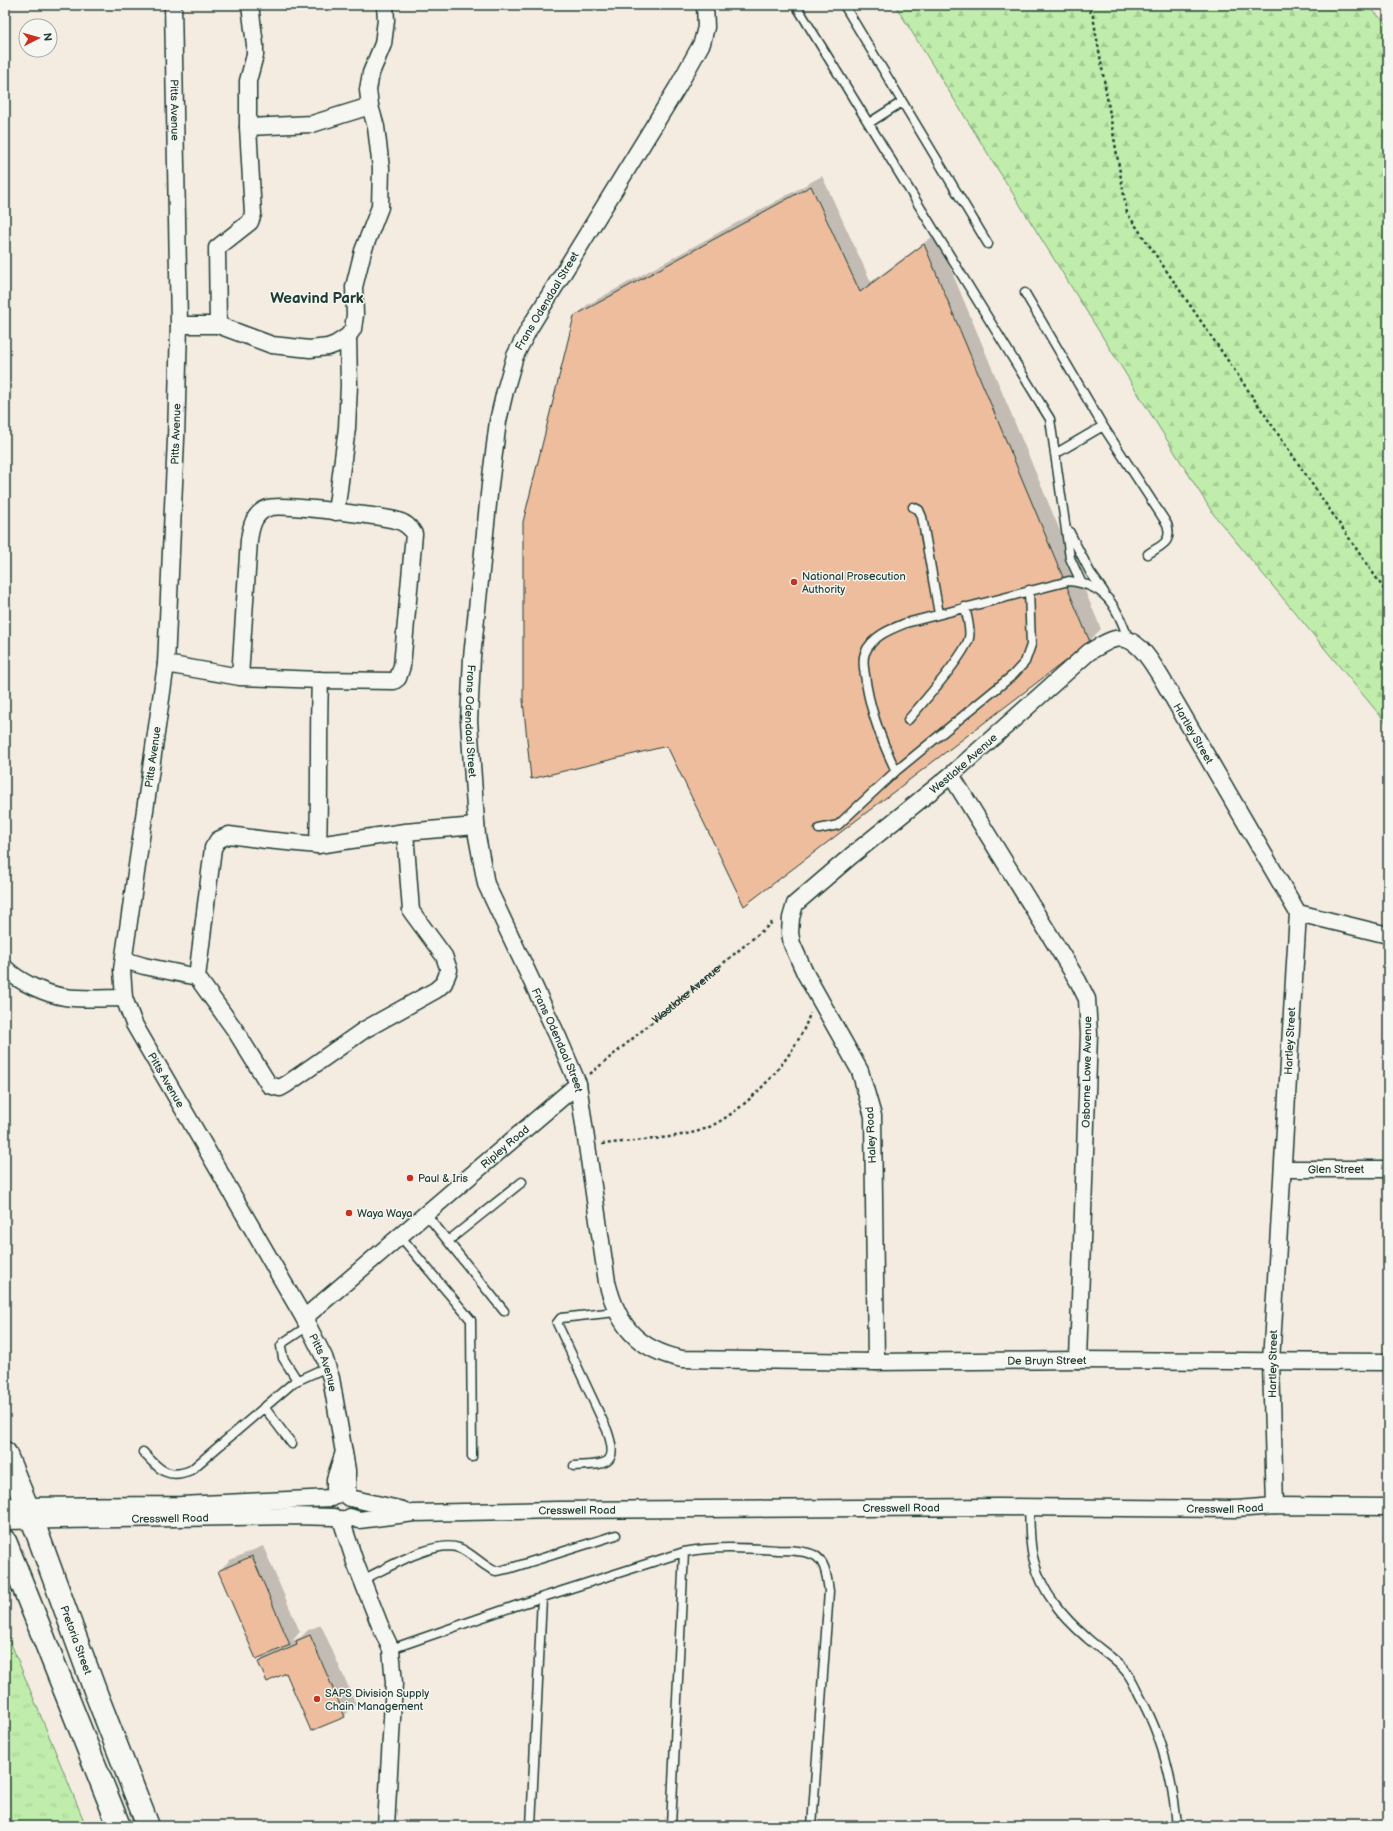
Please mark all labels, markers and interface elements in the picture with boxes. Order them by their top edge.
north arrow [18,18,58,58]
text: N [41,32,54,42]
street label: Pitts Avenue [168,79,182,141]
street label: Frans Odendaal Street [512,249,582,353]
district label: Weavind Park [270,289,364,308]
street label: Pitts Avenue [168,403,184,465]
place label: National Prosecution Authority [802,570,906,596]
marker: National Prosecution Authority [789,577,799,587]
street label: Frans Odendaal Street [462,664,479,778]
street label: Hartley Street [1171,701,1217,767]
street label: Pitts Avenue [142,725,164,788]
street label: Westlake Avenue [927,730,1000,796]
street label: Westlake Avenue [649,962,723,1026]
street label: Frans Odendaal Street [529,986,586,1094]
street label: Hartley Street [1282,1006,1298,1075]
street label: Osborne Lowe Avenue [1080,1016,1094,1128]
street label: Pitts Avenue [145,1050,188,1110]
street label: Haley Road [863,1106,879,1164]
street label: Ripley Road [478,1122,532,1171]
street label: Glen Street [1308,1163,1365,1176]
place label: Paul & Iris [418,1172,468,1185]
marker: Paul & Iris [405,1173,415,1183]
place label: Waya Waya [357,1207,413,1220]
marker: Waya Waya [344,1208,354,1218]
street label: Hartley Street [1266,1329,1280,1398]
street label: Pitts Avenue [307,1331,340,1393]
street label: De Bruyn Street [1007,1353,1087,1367]
street label: Cresswell Road [1186,1500,1264,1516]
street label: Cresswell Road [862,1501,940,1514]
street label: Cresswell Road [538,1503,616,1517]
street label: Cresswell Road [131,1511,209,1525]
street label: Pretoria Street [58,1604,95,1677]
place label: SAPS Division Supply Chain Management [325,1687,429,1713]
marker: SAPS Division Supply Chain Management [312,1694,322,1704]

